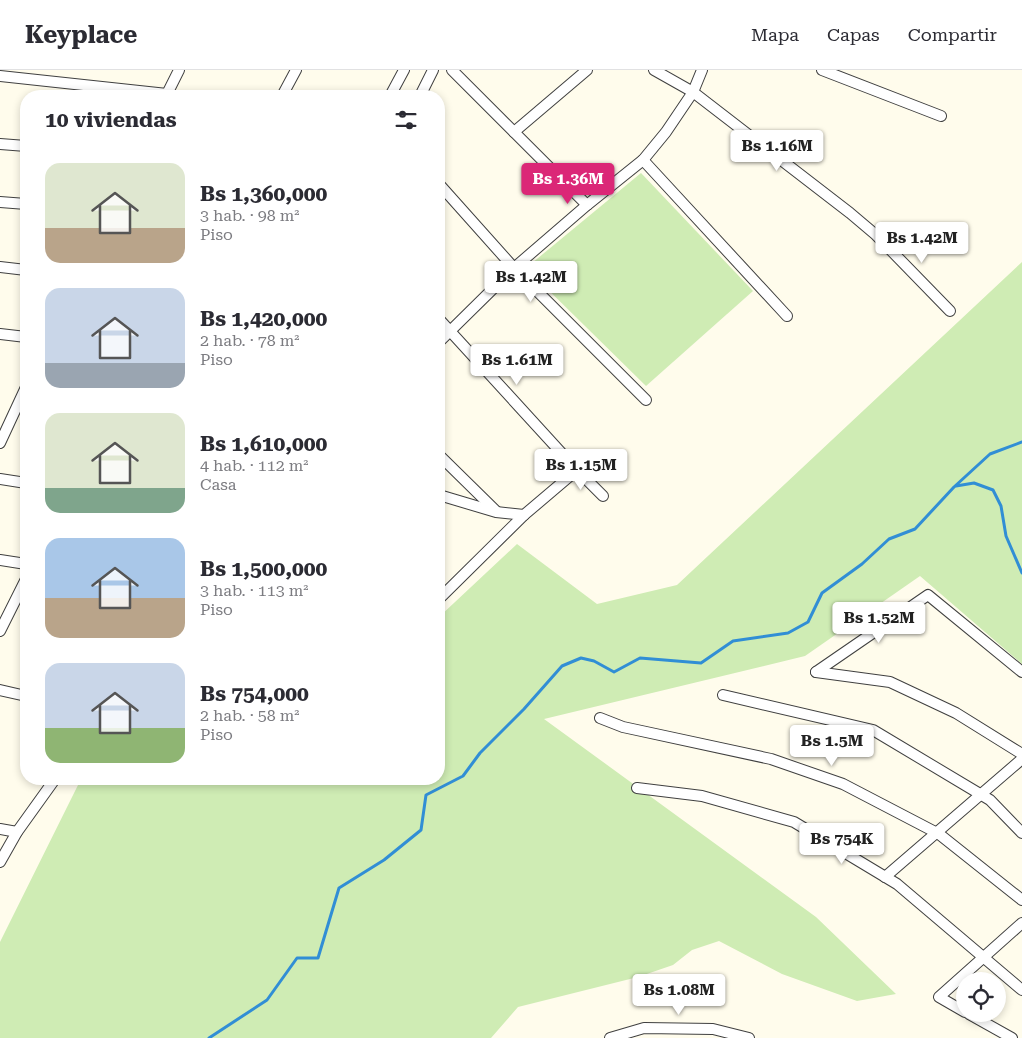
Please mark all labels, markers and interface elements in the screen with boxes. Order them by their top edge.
text: Keyplace [25,21,137,49]
text: Mapa [751,24,799,45]
text: Capas [827,24,880,45]
text: Compartir [908,24,997,45]
icon: filters [392,106,420,134]
text: 10 viviendas [45,108,176,132]
pin: Bs 1.16M [725,129,829,172]
text: Bs 1.16M [741,136,813,155]
pin: Bs 1.36M [516,162,620,205]
text: Bs 1.36M [532,169,604,188]
text: Bs 1,360,000 [200,182,327,206]
icon: home [85,183,145,243]
text: 3 hab. · 98 m² [200,206,300,225]
pin: Bs 1.42M [870,222,974,264]
text: Piso [200,225,233,244]
text: Bs 1.42M [886,228,958,247]
pin: Bs 1.42M [479,260,583,303]
text: Bs 1.42M [495,267,567,286]
text: Bs 1,420,000 [200,307,327,331]
icon: home [85,308,145,368]
text: 2 hab. · 78 m² [200,331,300,350]
pin: Bs 1.61M [465,344,569,386]
text: Piso [200,350,233,369]
text: Bs 1.61M [481,350,553,369]
text: Bs 1,610,000 [200,432,327,456]
icon: home [85,433,145,493]
pin: Bs 1.15M [529,448,633,491]
text: Bs 1.15M [545,455,617,474]
text: 4 hab. · 112 m² [200,456,309,475]
text: Casa [200,475,236,494]
text: Bs 1,500,000 [200,557,327,581]
icon: home [85,558,145,618]
text: 3 hab. · 113 m² [200,581,309,600]
text: Piso [200,600,233,619]
pin: Bs 1.52M [827,602,931,644]
text: Bs 1.52M [843,608,915,627]
text: Bs 754,000 [200,682,309,706]
icon: home [85,683,145,743]
text: 2 hab. · 58 m² [200,706,300,725]
pin: Bs 1.5M [786,724,878,767]
text: Piso [200,725,233,744]
text: Bs 1.5M [801,731,863,750]
pin: Bs 754K [796,822,888,865]
text: Bs 754K [810,829,874,848]
map controls [956,972,1006,1022]
button: locate [956,972,1006,1022]
pin: Bs 1.08M [627,974,731,1016]
text: Bs 1.08M [643,980,715,999]

